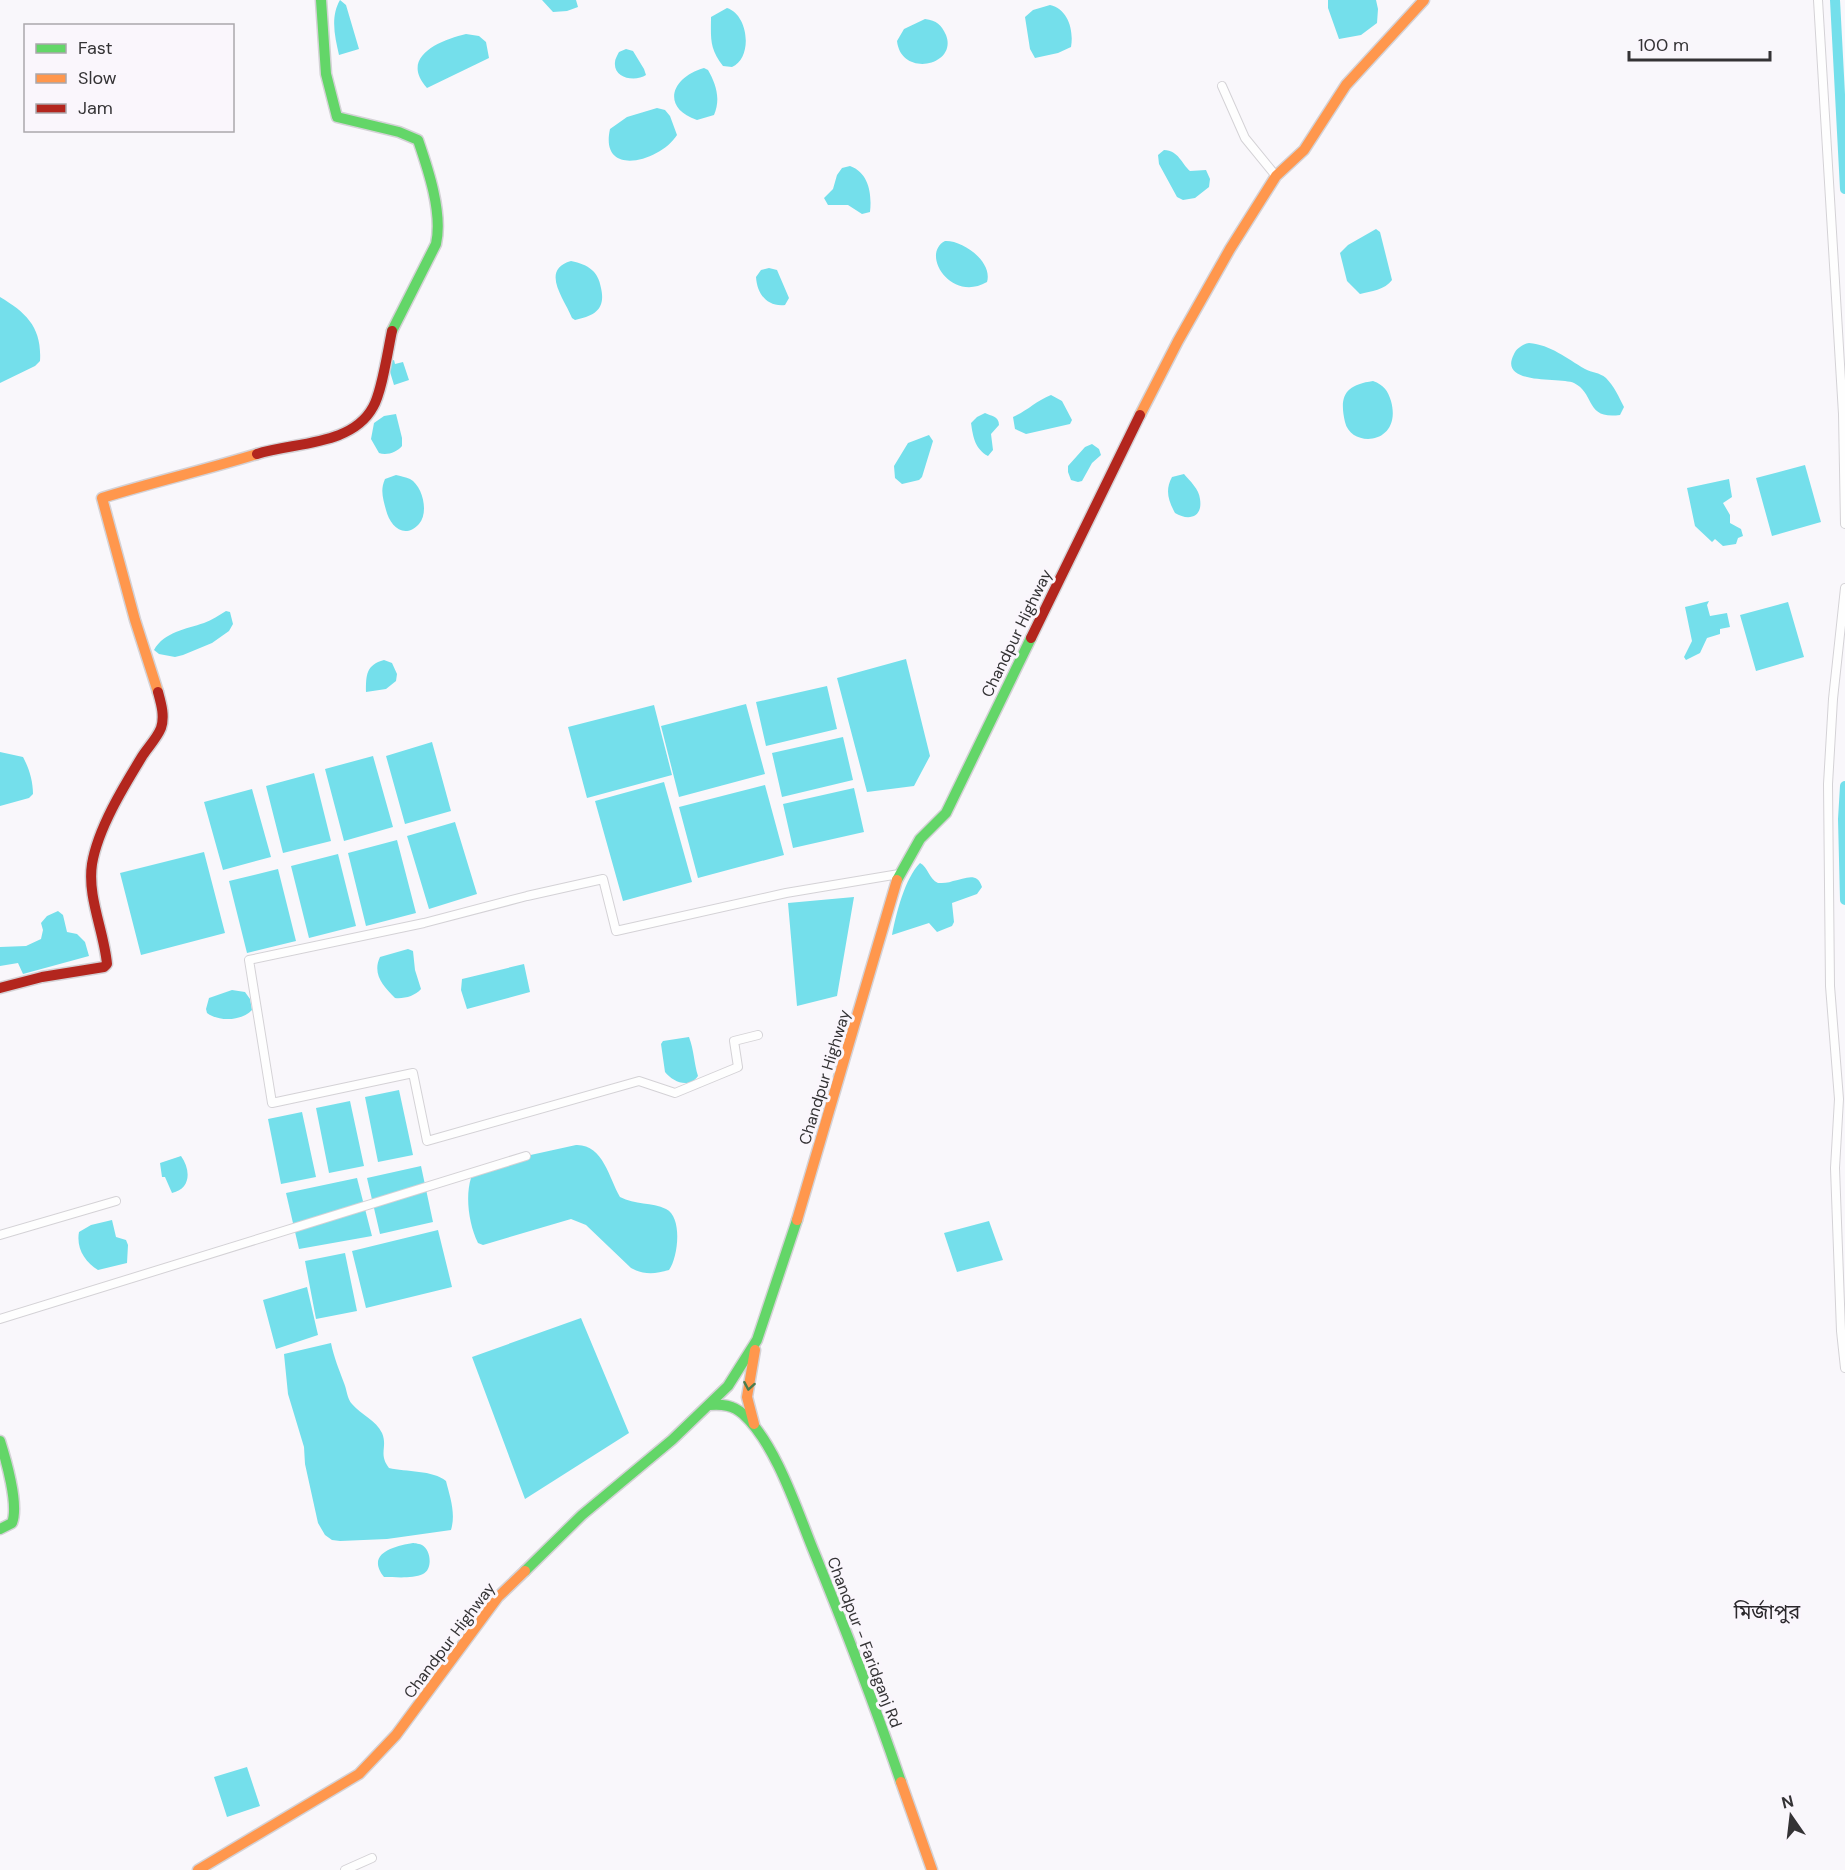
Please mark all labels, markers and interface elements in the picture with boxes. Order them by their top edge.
legend [24,24,234,132]
scale bar [1629,24,1770,62]
text: 100 m [1638,33,1689,57]
text: Fast [78,36,113,60]
text: Slow [78,66,117,90]
text: Jam [78,96,113,120]
street label: Chandpur Highway [976,566,1057,701]
street label: Chandpur Highway [794,1007,855,1147]
one-way arrow [743,1380,756,1390]
street label: Chandpur - Faridganj Rd [822,1554,907,1731]
street label: Chandpur Highway [399,1578,500,1703]
district label: মির্জাপুর [1733,1599,1801,1625]
north arrow [1761,1786,1821,1846]
text: N [1779,1790,1796,1814]

